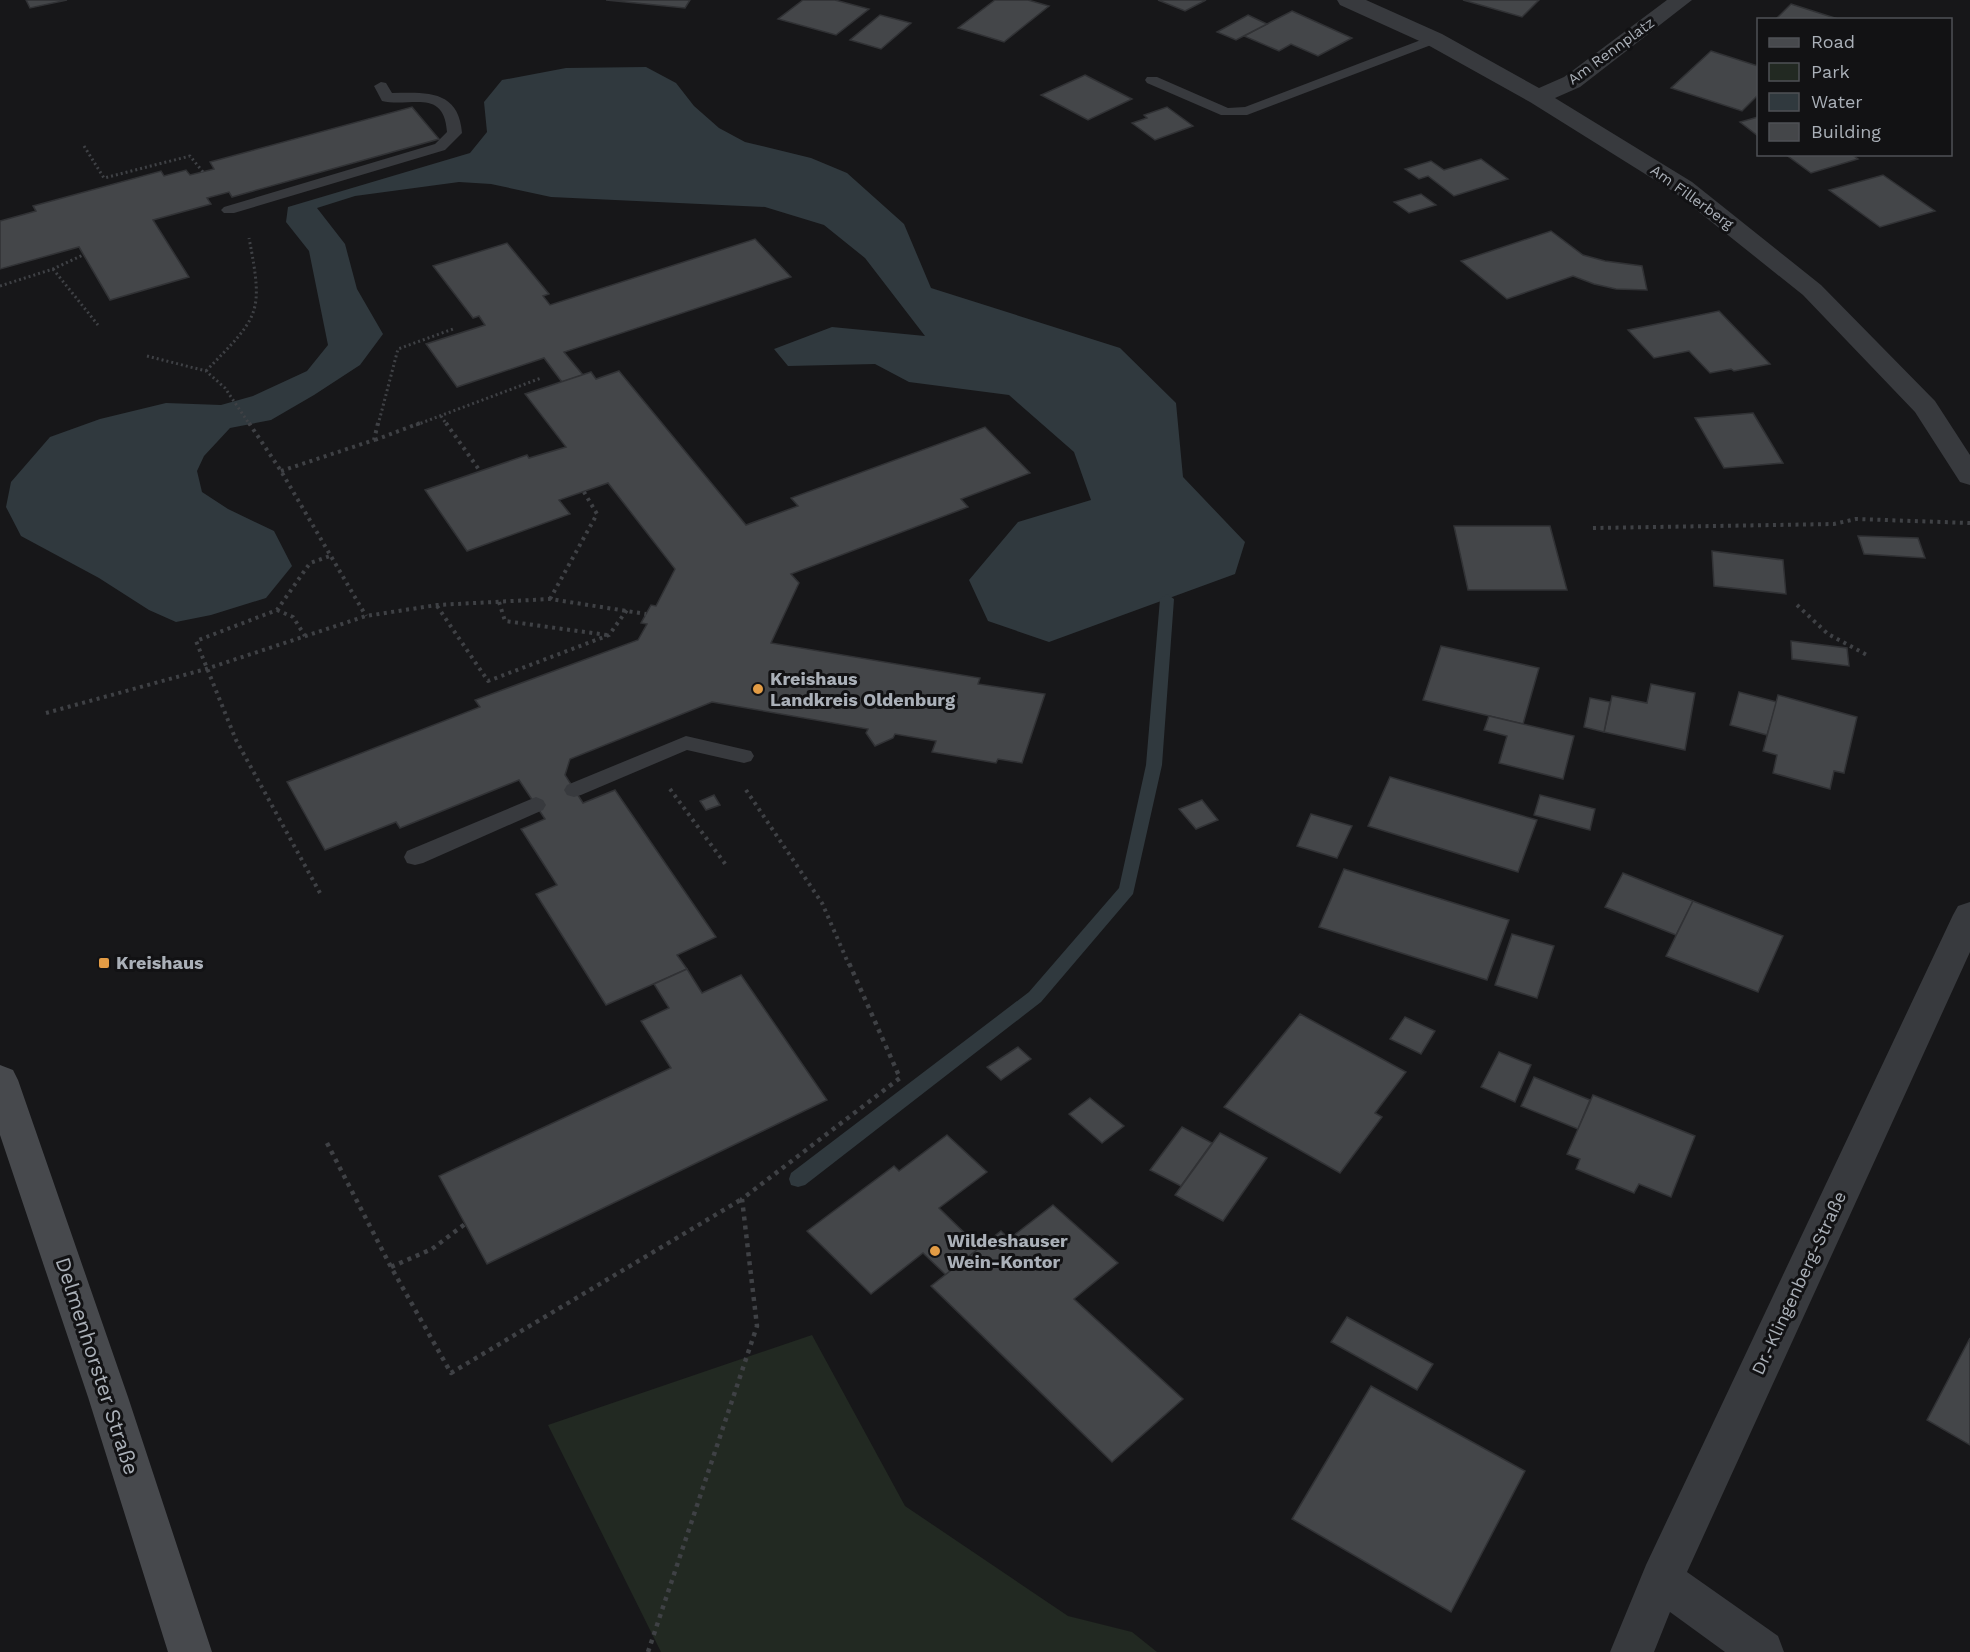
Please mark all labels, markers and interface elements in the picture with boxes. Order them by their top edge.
street label: Am Rennplatz [1564,14,1658,88]
legend [1757,18,1952,156]
text: Road [1811,31,1855,52]
text: Park [1811,61,1850,82]
text: Water [1811,91,1863,112]
text: Building [1811,121,1881,142]
street label: Am Fillerberg [1647,161,1737,233]
place label: Kreishaus Landkreis Oldenburg [770,668,956,710]
marker: Kreishaus Landkreis Oldenburg [751,682,765,696]
place label: Kreishaus [116,952,204,973]
marker: Kreishaus [97,956,111,970]
street label: Dr.-Klingenberg-Straße [1747,1188,1850,1378]
place label: Wildeshauser Wein-Kontor [947,1230,1068,1272]
marker: Wildeshauser Wein-Kontor [928,1244,942,1258]
street label: Delmenhorster Straße [50,1254,144,1478]

